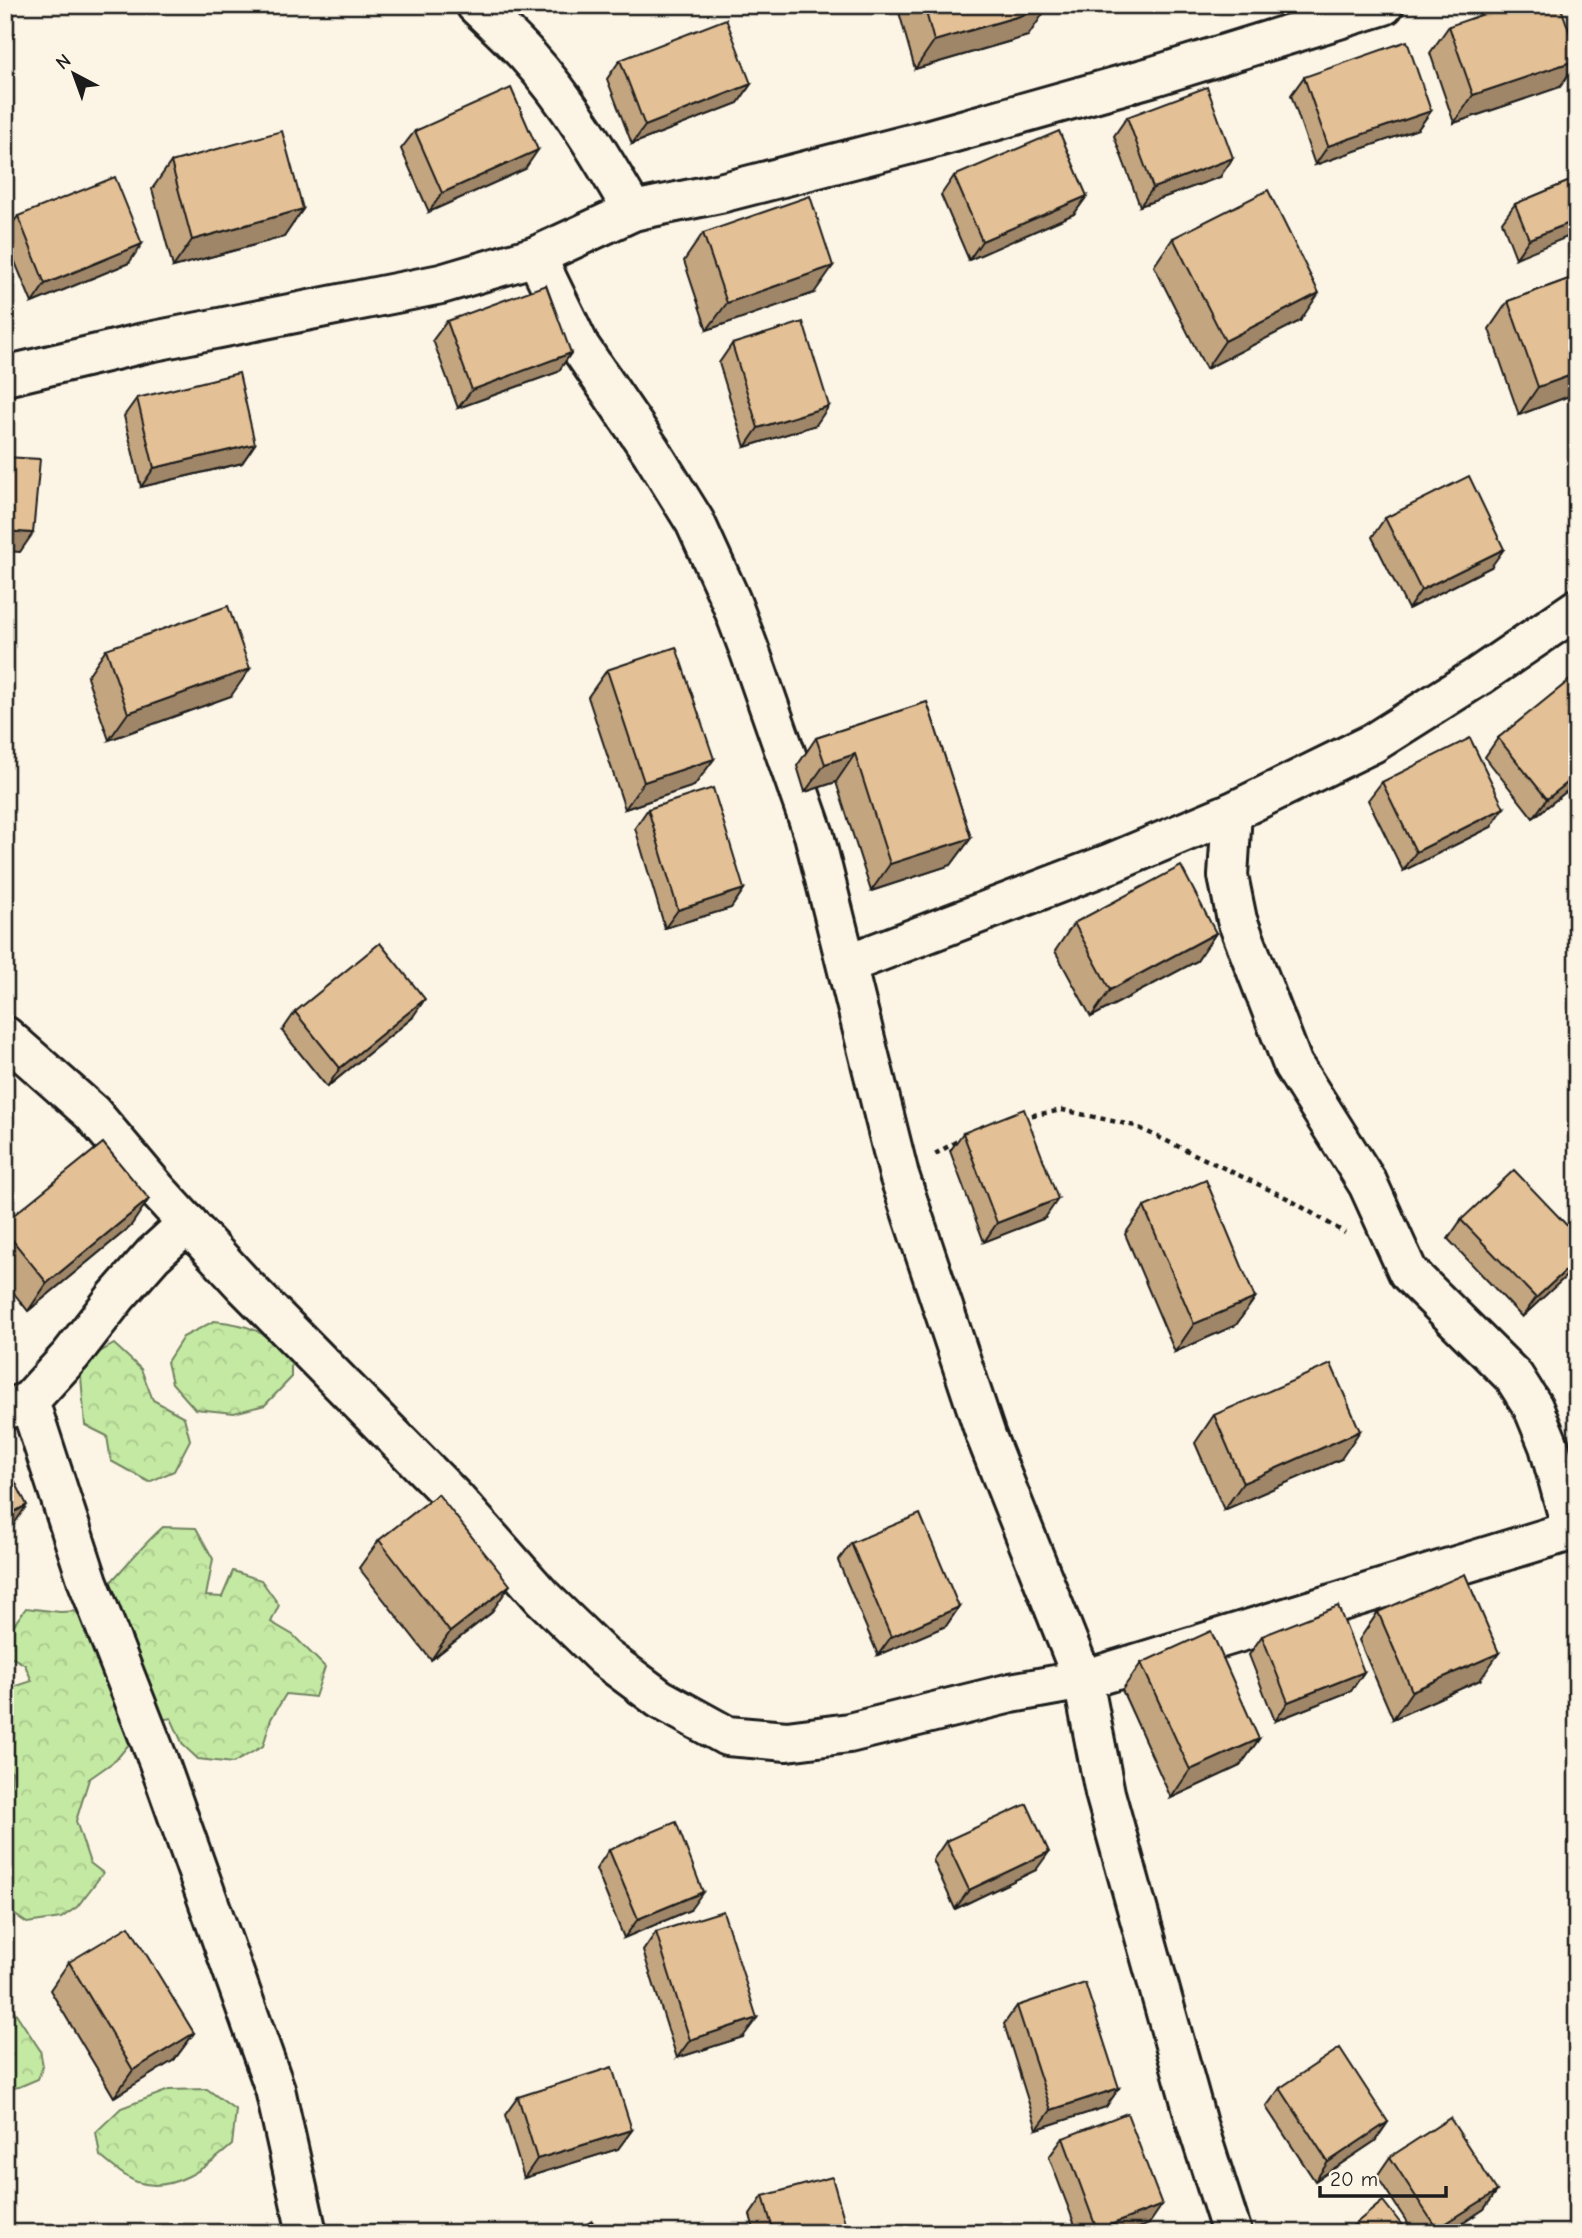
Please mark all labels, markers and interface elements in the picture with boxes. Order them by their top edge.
north arrow [38,38,108,108]
text: N [52,50,75,74]
scale bar [1320,2154,1446,2198]
text: 20 m [1330,2167,1378,2191]

